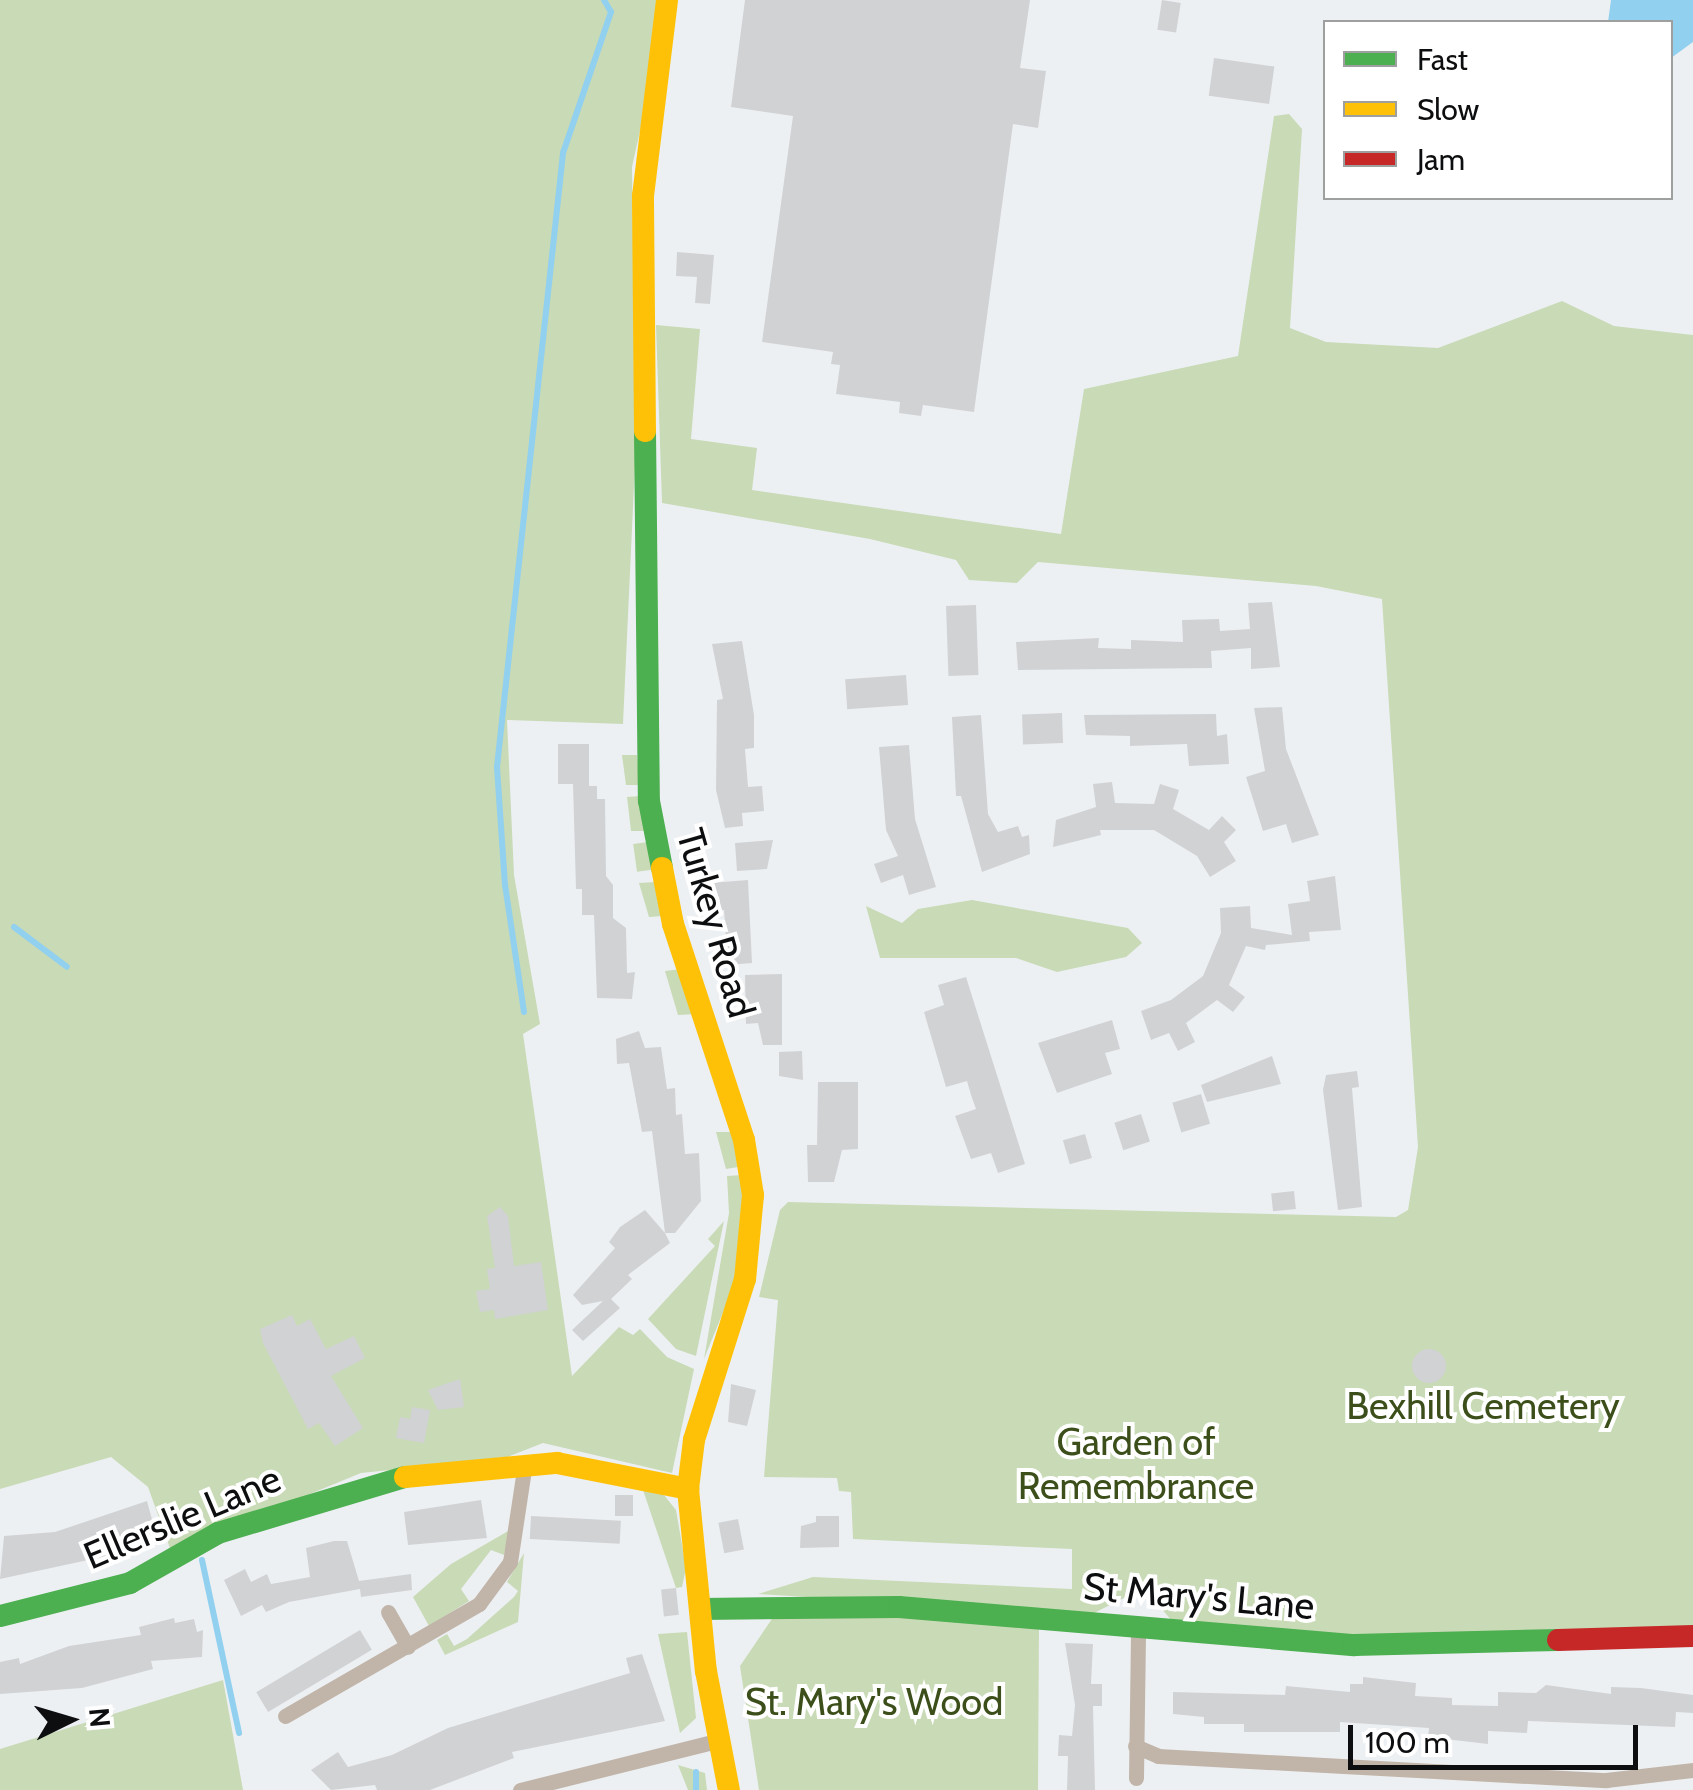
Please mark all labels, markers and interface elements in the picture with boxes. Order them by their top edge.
legend [1323,20,1673,200]
text: Fast [1417,41,1468,78]
text: Slow [1417,91,1479,128]
text: Jam [1417,141,1465,178]
street label: Turkey Road [667,823,765,1023]
park label: Bexhill Cemetery [1346,1383,1620,1429]
park label: Garden of Remembrance [1018,1419,1254,1508]
street label: Ellerslie Lane [77,1455,287,1579]
street label: St Mary's Lane [1082,1563,1316,1629]
north arrow [20,1670,120,1770]
park label: St. Mary's Wood [745,1679,1003,1725]
scale bar [1353,1705,1643,1767]
text: N [82,1706,118,1729]
text: 100 m [1365,1724,1450,1761]

